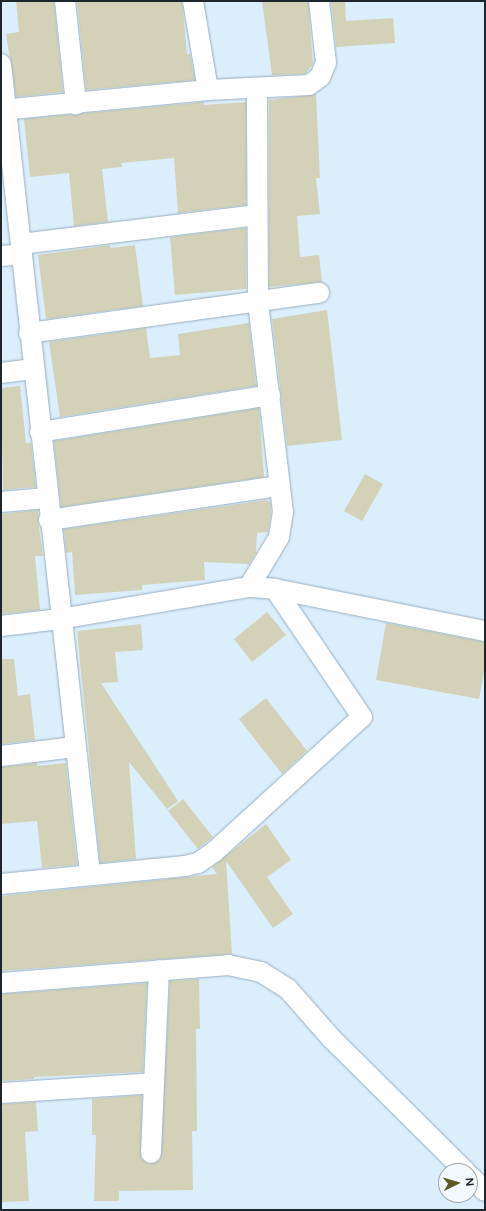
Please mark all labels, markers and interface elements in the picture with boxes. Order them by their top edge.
north arrow [438,1163,478,1203]
text: N [463,1177,476,1187]

